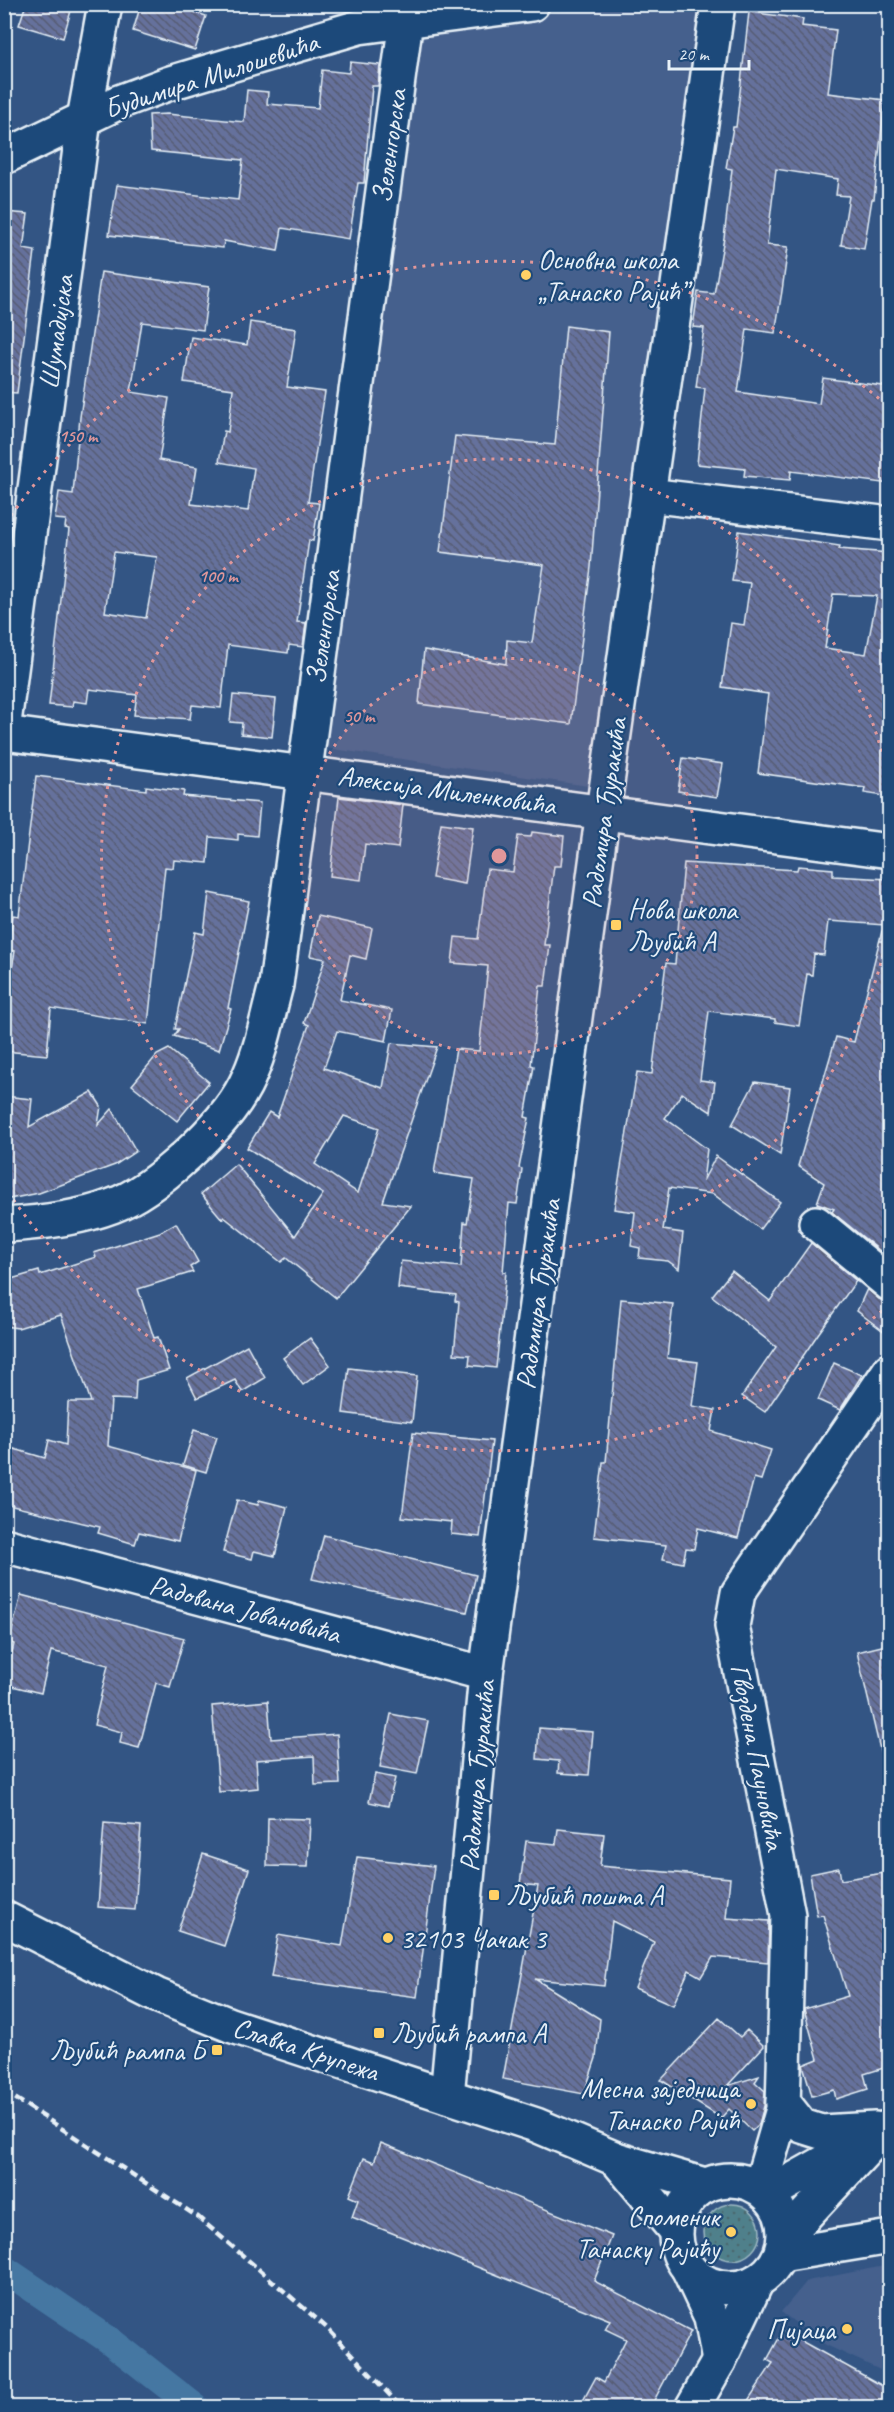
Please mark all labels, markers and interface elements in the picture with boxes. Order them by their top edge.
street label: Будимира Милошевића [99,23,324,126]
scale bar [669,33,748,71]
text: 20 m [678,43,711,65]
street label: Зеленгорска [364,85,415,205]
place label: Основна школа „Танаско Рајић” [538,242,693,309]
marker: Основна школа „Танаско Рајић” [519,268,533,282]
street label: Шумадијска [31,271,82,391]
text: 150 m [59,425,99,447]
text: 100 m [199,565,239,587]
street label: Зеленгорска [298,566,349,686]
text: 50 m [344,705,376,727]
street label: Радомира Ђуракића [573,714,635,910]
street label: Алексија Миленковића [336,757,560,823]
centre of rings [489,846,509,866]
place label: Нова школа Љубић А [628,892,739,959]
marker: Нова школа Љубић А [609,918,623,932]
street label: Радомира Ђуракића [507,1195,569,1391]
street label: Радована Јовановића [146,1567,346,1652]
street label: Гвоздена Пауновића [723,1661,794,1855]
street label: Радомира Ђуракића [451,1677,503,1873]
place label: Љубић пошта А [506,1878,665,1913]
marker: Љубић пошта А [487,1888,501,1902]
place label: 32103 Чачак 3 [400,1921,549,1956]
marker: 32103 Чачак 3 [381,1931,395,1945]
street label: Славка Крупежа [229,2009,385,2089]
place label: Љубић рампа А [391,2016,548,2051]
marker: Љубић рампа А [372,2026,386,2040]
place label: Љубић рампа Б [50,2033,210,2068]
marker: Љубић рампа Б [210,2043,224,2057]
place label: Месна заједница Танаско Рајић [581,2071,742,2138]
marker: Месна заједница Танаско Рајић [744,2097,758,2111]
place label: Споменик Танаску Рајићу [576,2199,722,2266]
marker: Споменик Танаску Рајићу [724,2225,738,2239]
place label: Пијаца [767,2312,837,2347]
marker: Пијаца [840,2322,854,2336]

